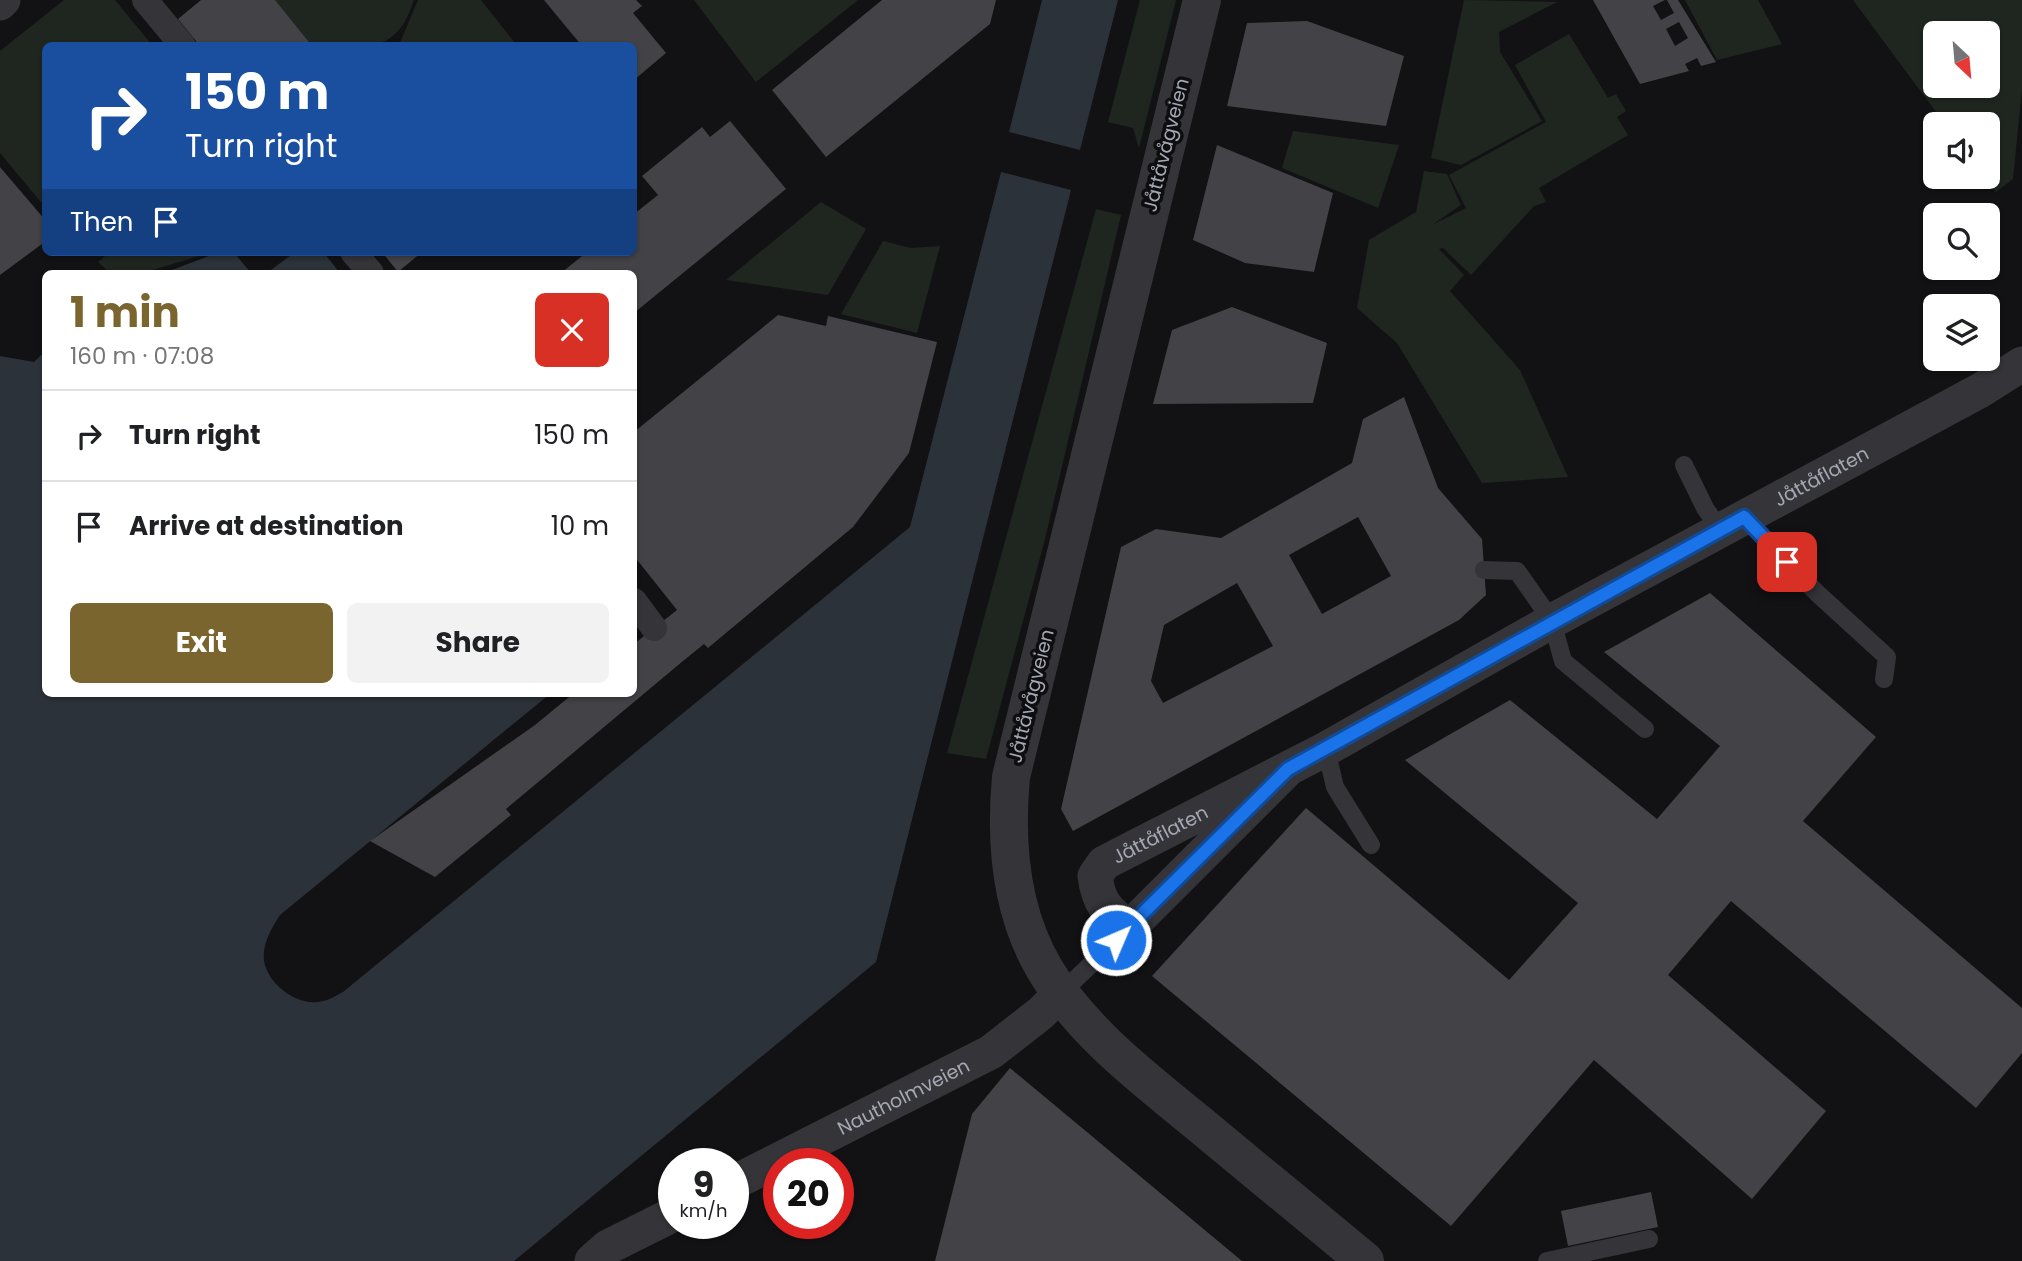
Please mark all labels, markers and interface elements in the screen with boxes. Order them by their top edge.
north arrow [1923,21,2000,98]
map controls [1923,21,2000,371]
text: 150 m [185,58,330,126]
icon: right [70,70,161,161]
street label: Jåttåvågveien [1136,75,1196,215]
button: sound [1923,112,2000,189]
text: Turn right [185,123,337,168]
icon: arrive [147,203,185,241]
button: search [1923,203,2000,280]
text: Then [70,204,133,240]
text: 1 min [70,283,180,342]
button: close [535,293,609,367]
button: layers [1923,294,2000,371]
text: 160 m · 07:08 [70,340,214,372]
icon: right [70,417,108,455]
text: Turn right [129,417,261,453]
text: 150 m [534,417,609,453]
street label: Jåttåflaten [1769,440,1873,513]
icon: arrive [70,508,108,546]
text: Arrive at destination [129,508,404,544]
text: 10 m [551,508,609,544]
pin [1757,532,1817,592]
icon: arrive [1768,543,1806,581]
button: Exit [70,603,333,683]
button: Share [347,603,609,683]
street label: Jåttåvågveien [1001,626,1061,766]
street label: Jåttåflaten [1107,798,1212,870]
position arrow [1079,903,1153,977]
street label: Nautholmveien [833,1052,974,1141]
speed limit sign: 20 [763,1148,854,1239]
text: 9 [693,1160,714,1209]
text: km/h [680,1198,727,1223]

